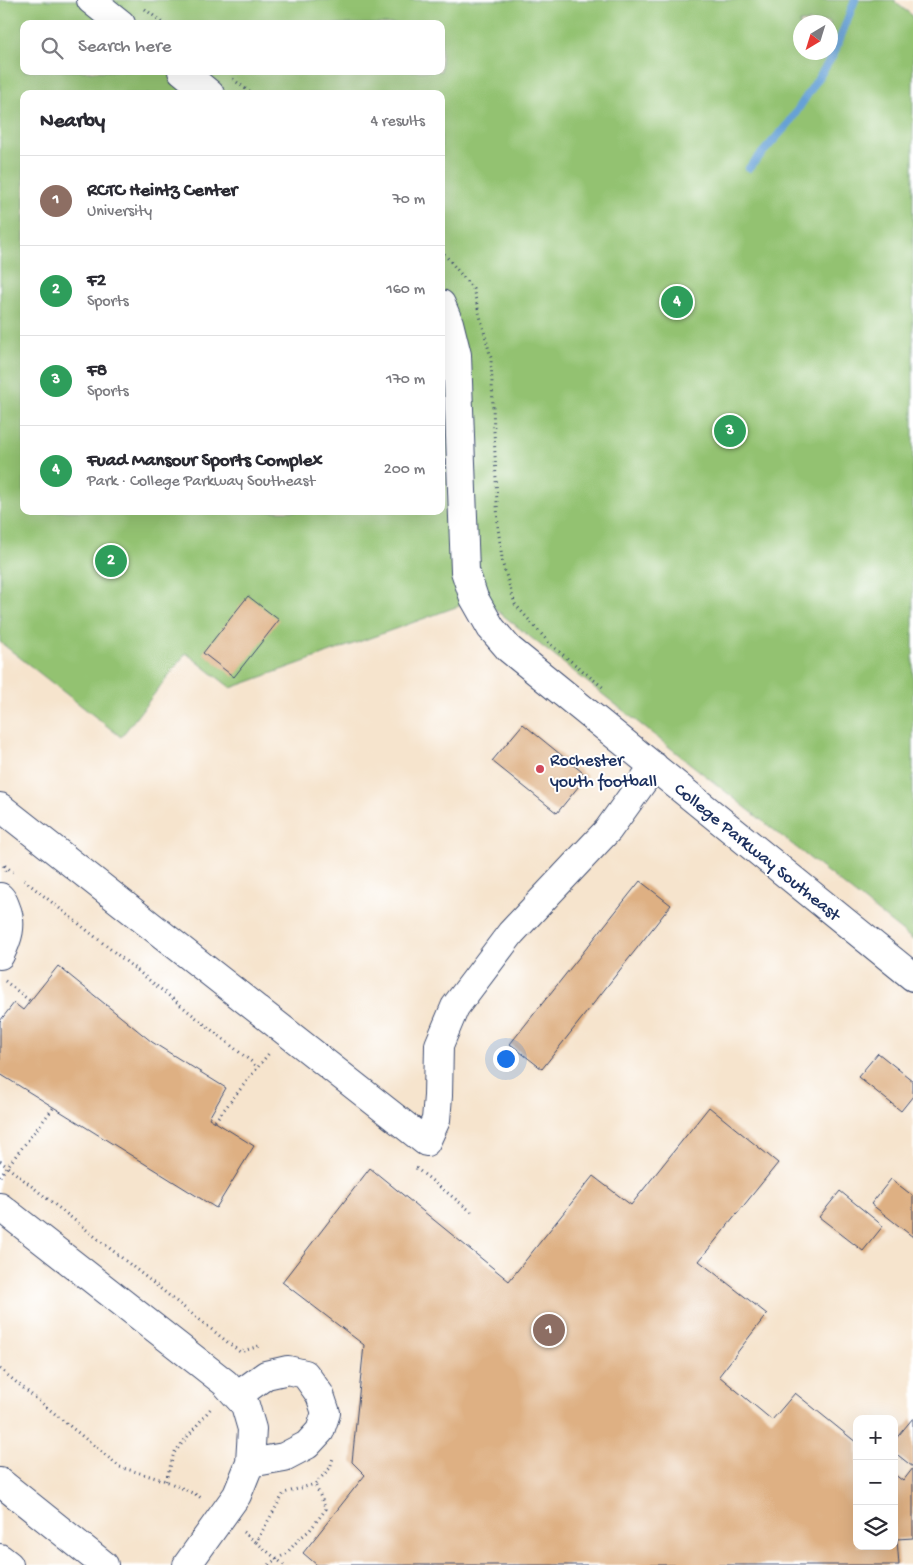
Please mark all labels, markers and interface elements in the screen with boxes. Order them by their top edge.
north arrow [793,15,838,60]
search box [20,20,445,75]
icon: search [38,34,66,62]
text: Search here [78,36,172,59]
text: Nearby [40,110,105,135]
text: 4 results [370,113,425,132]
text: RCTC Heintz Center [87,180,237,203]
text: 1 [53,191,59,210]
text: 70 m [392,191,425,210]
text: University [87,203,152,222]
text: F2 [87,270,106,293]
text: 2 [52,281,60,300]
text: 160 m [386,281,425,300]
pin: 4 [661,283,693,321]
text: Sports [87,293,129,312]
text: F8 [87,360,107,383]
text: 3 [52,371,60,390]
text: 170 m [386,371,425,390]
text: Sports [87,383,129,402]
pin: 3 [714,412,746,450]
text: Fuad Mansour Sports Complex [87,450,323,473]
text: 4 [52,461,60,480]
text: 200 m [384,461,425,480]
text: Park · College Parkway Southeast [87,473,315,492]
pin: 2 [95,542,127,580]
place label: Rochester youth football [550,751,657,793]
marker: Rochester youth football [534,763,546,775]
street label: College Parkway Southeast [669,779,845,928]
your location [493,1046,519,1072]
pin: 1 [533,1311,565,1349]
map controls [853,1415,898,1550]
button: + [853,1415,898,1460]
button: − [853,1460,898,1505]
button: layers [853,1505,898,1550]

